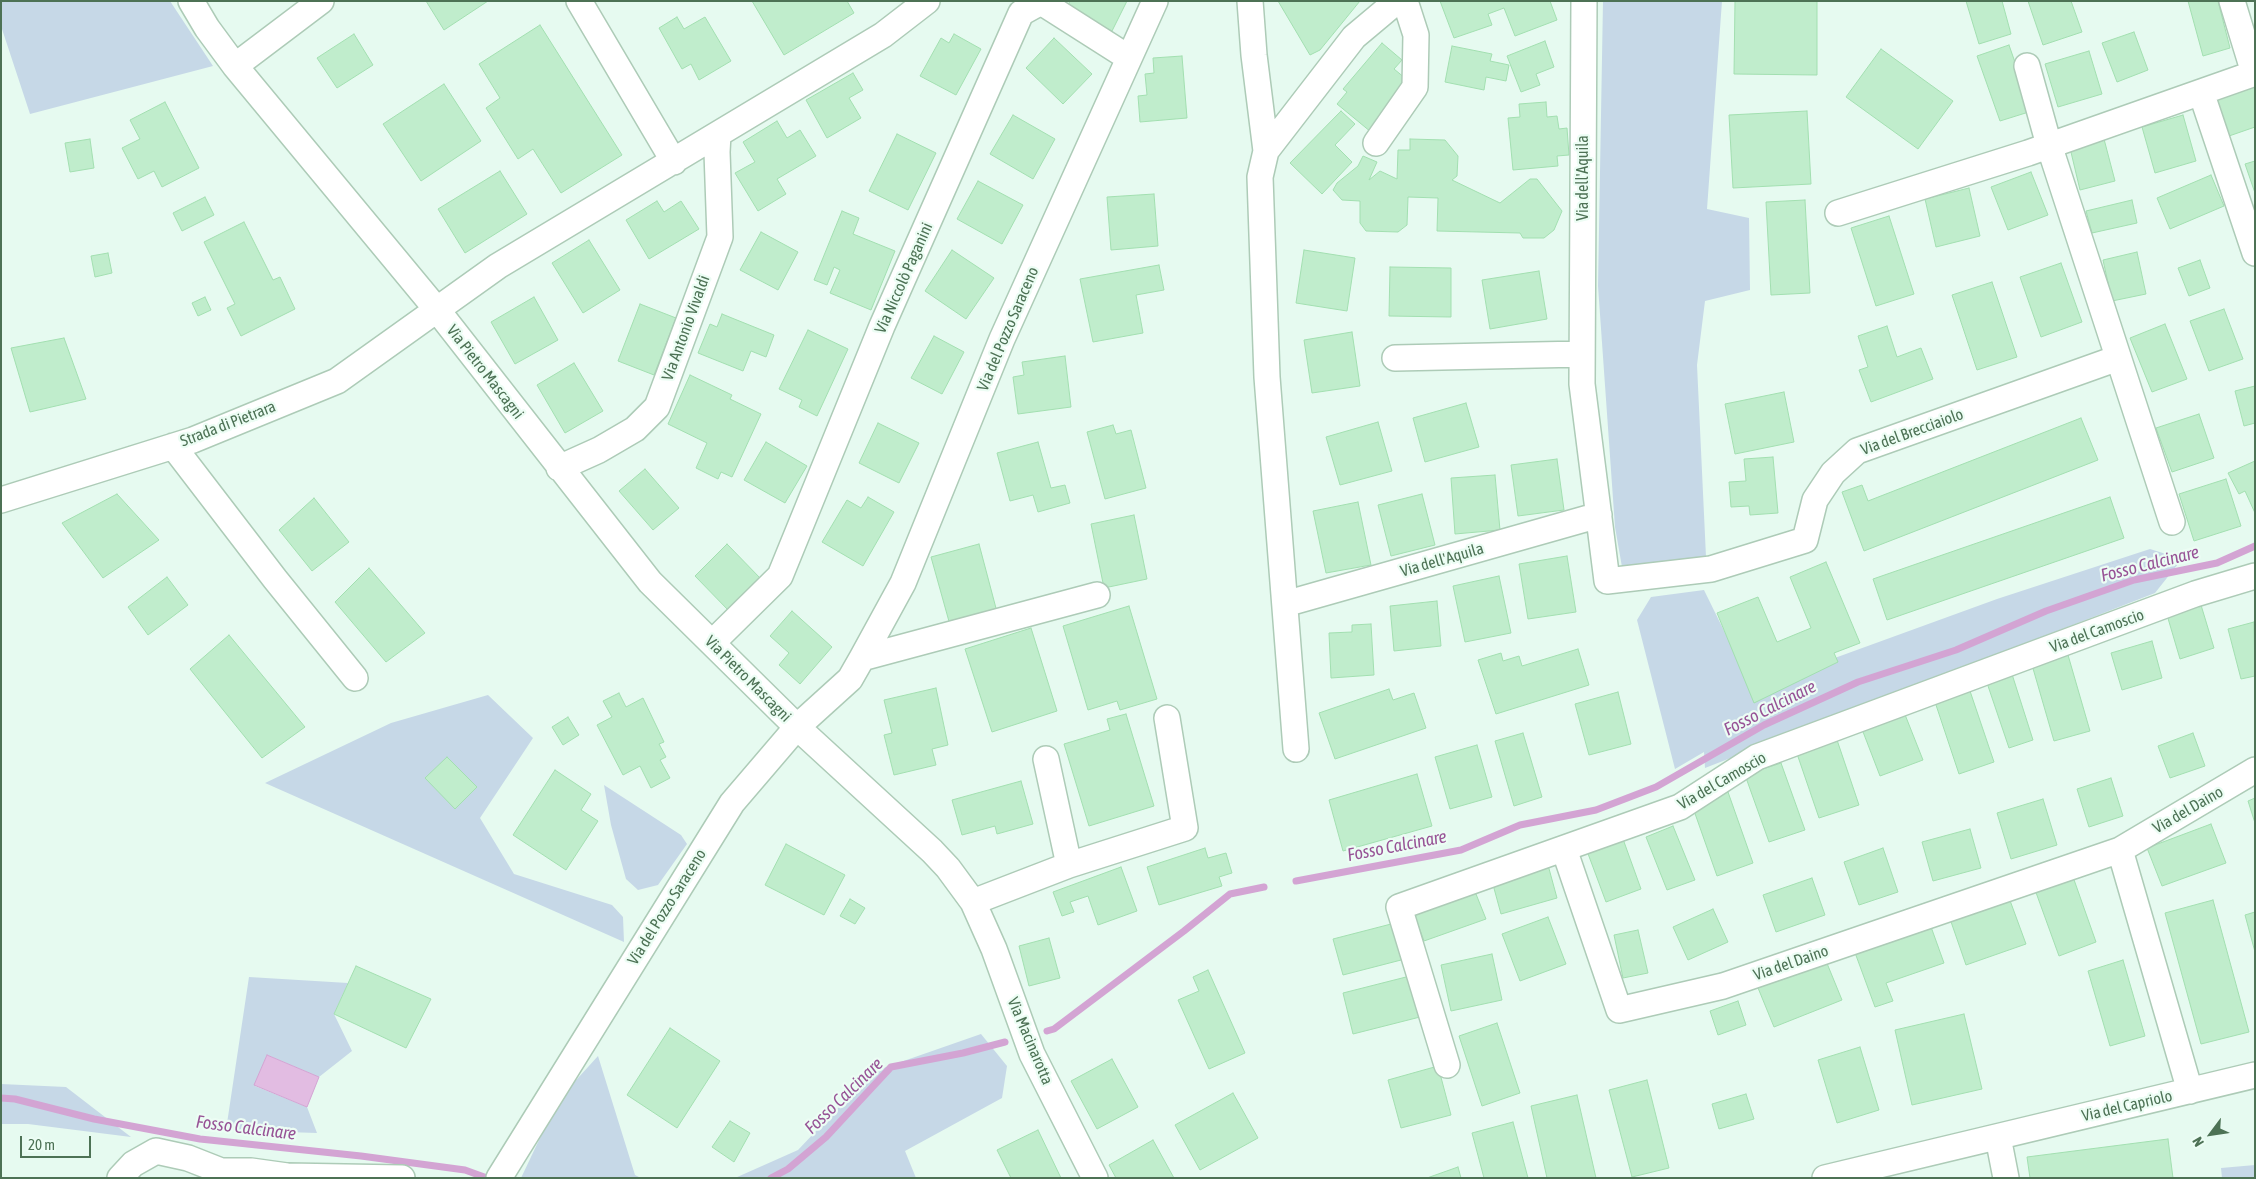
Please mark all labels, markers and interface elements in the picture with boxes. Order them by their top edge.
street label: Via dell'Aquila [1573,135,1593,221]
street label: Via Niccolò Paganini [871,220,937,336]
street label: Via del Pozzo Saraceno [973,264,1043,394]
street label: Via Antonio Vivaldi [658,273,714,383]
street label: Via Pietro Mascagni [442,321,528,423]
street label: Strada di Pietrara [178,397,278,451]
street label: Via del Brecciaiolo [1858,405,1966,459]
street label: Via dell'Aquila [1398,539,1486,581]
water label: Fosso Calcinare [2098,541,2202,587]
street label: Via del Camoscio [2047,605,2147,657]
street label: Via Pietro Mascagni [701,632,795,726]
water label: Fosso Calcinare [1720,675,1820,741]
street label: Via del Camoscio [1674,748,1770,814]
street label: Via del Daino [2150,782,2226,838]
water label: Fosso Calcinare [1345,826,1449,866]
street label: Via del Pozzo Saraceno [624,846,710,968]
street label: Via del Daino [1751,941,1831,985]
street label: Via Macinarotta [1003,994,1057,1088]
water label: Fosso Calcinare [800,1053,888,1139]
street label: Via del Capriolo [2080,1086,2174,1126]
north arrow [2186,1109,2236,1159]
water label: Fosso Calcinare [195,1111,297,1145]
scale bar [22,1126,94,1158]
text: N [2189,1134,2207,1149]
text: 20 m [28,1136,55,1153]

